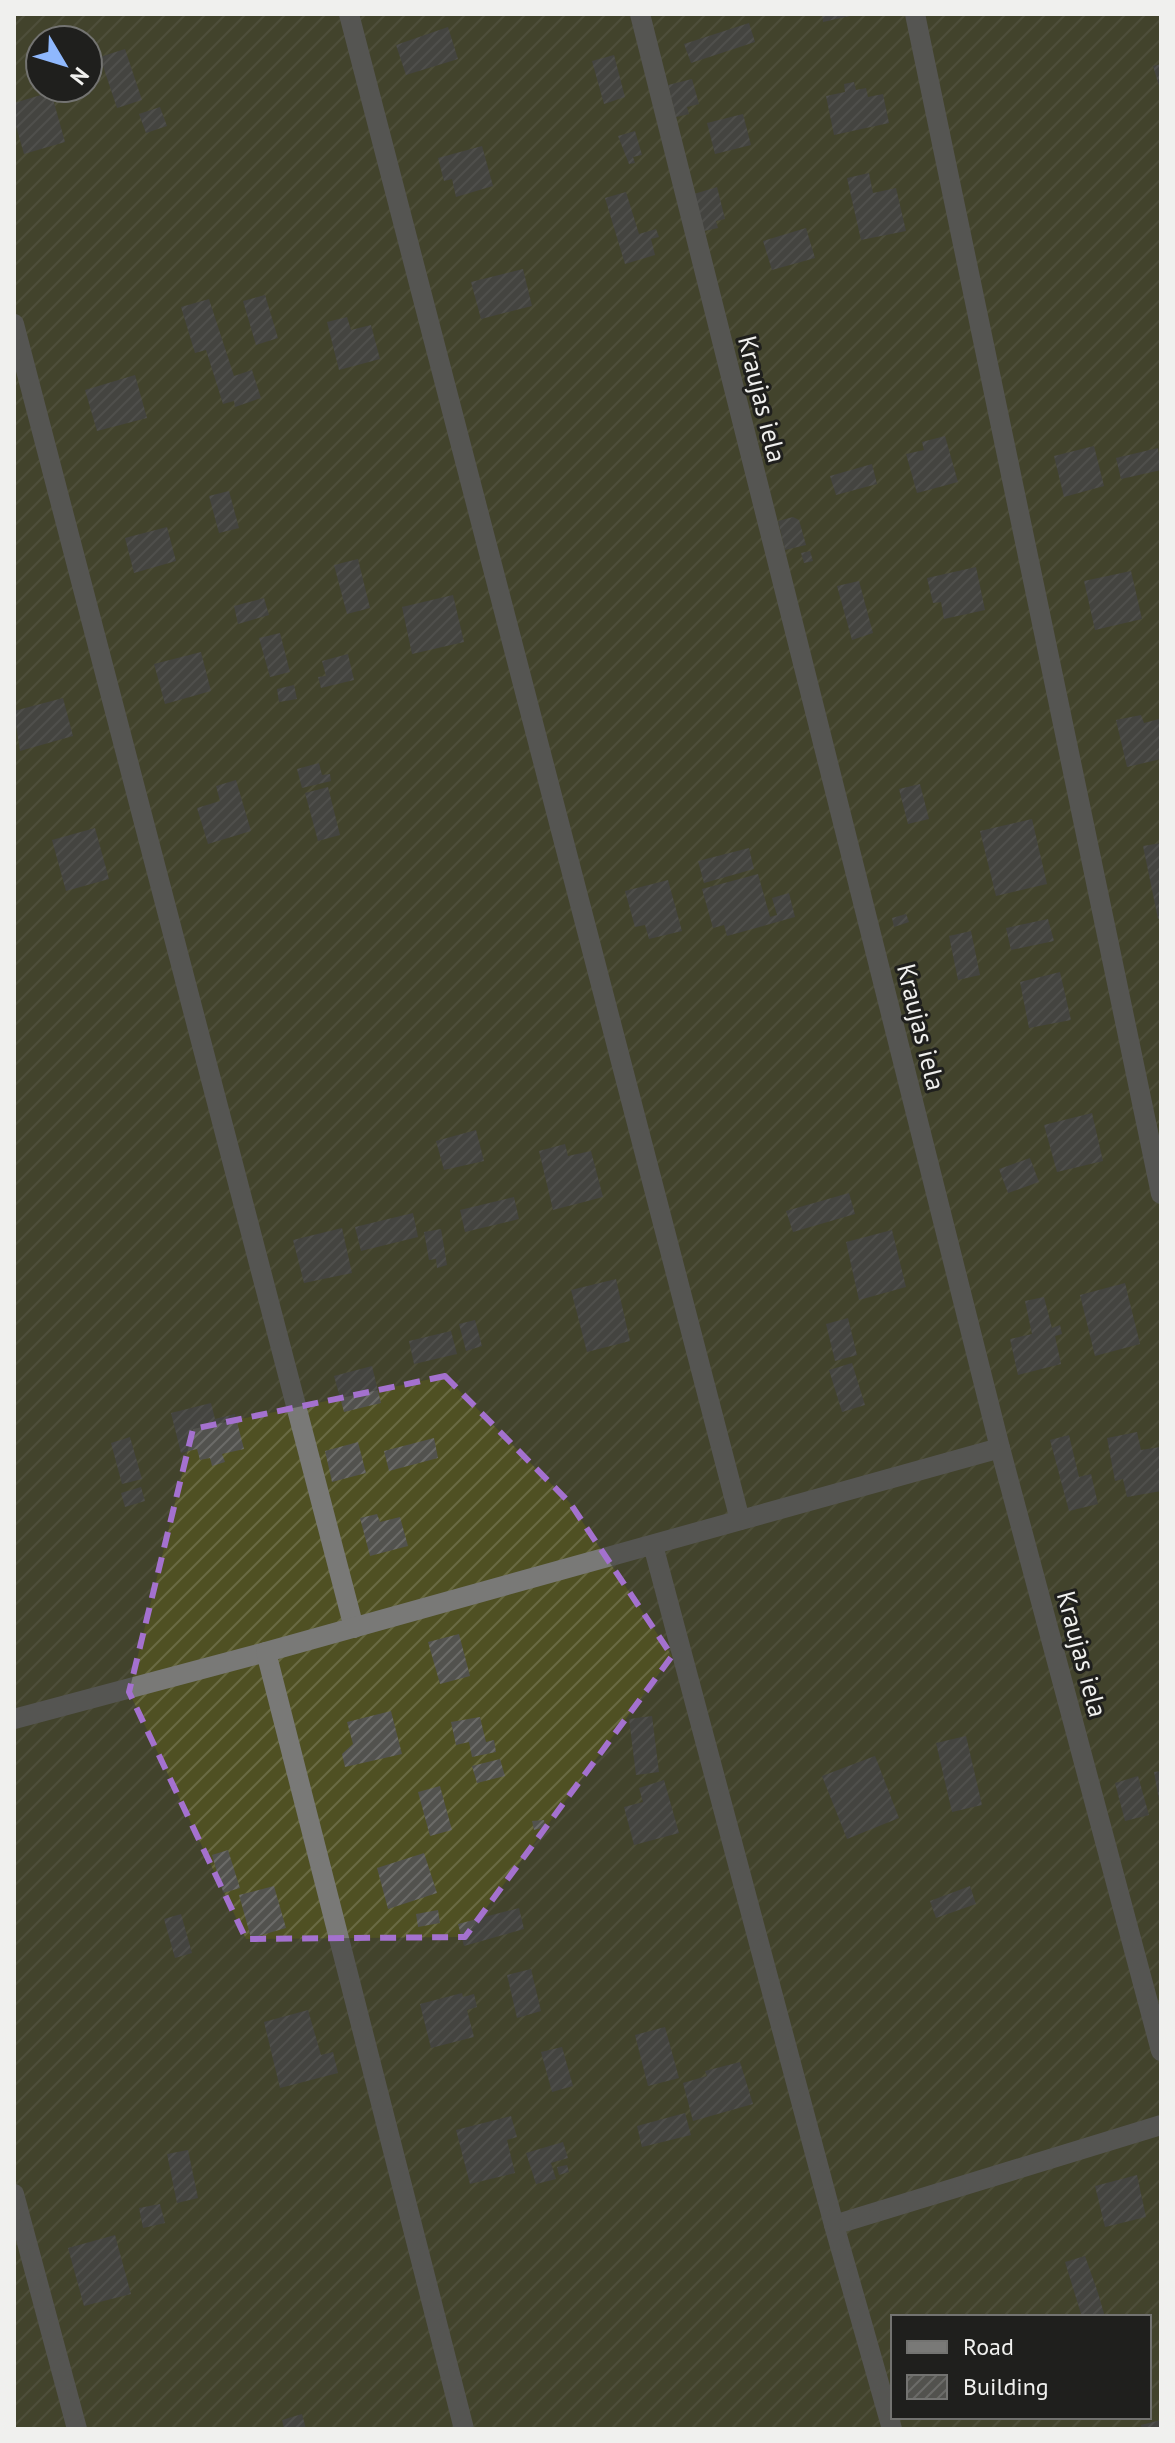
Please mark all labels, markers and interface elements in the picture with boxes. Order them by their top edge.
north arrow [24,24,104,104]
text: N [64,62,95,91]
street label: Kraujas iela [731,332,794,466]
street label: Kraujas iela [890,960,953,1094]
street label: Kraujas iela [1050,1587,1115,1721]
legend [891,2315,1151,2419]
text: Road [963,2331,1014,2362]
text: Building [963,2371,1049,2402]

